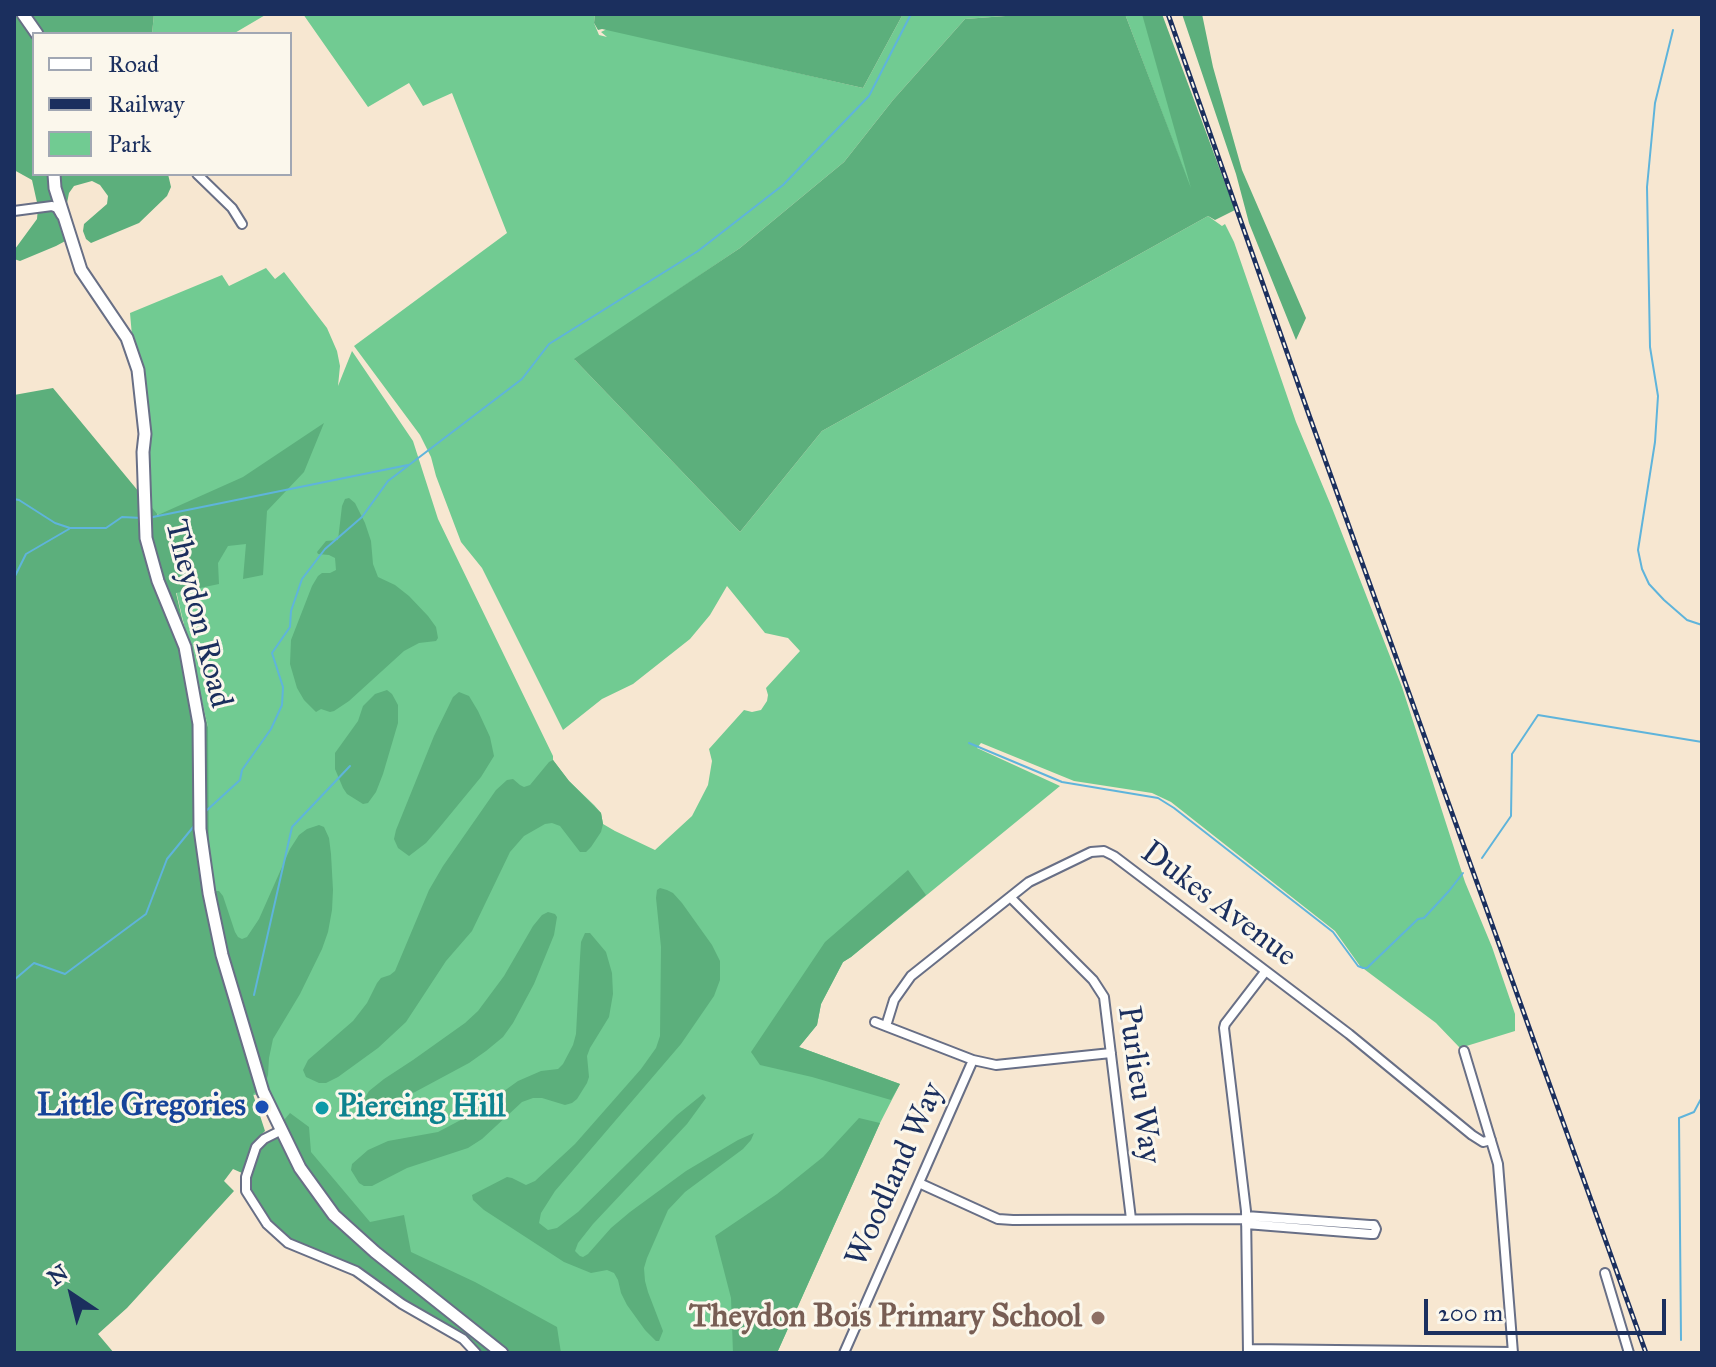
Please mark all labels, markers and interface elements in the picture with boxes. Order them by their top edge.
legend [32,32,292,176]
text: Road [108,49,159,79]
text: Railway [108,89,185,119]
text: Park [108,129,151,159]
street label: Theydon Road [155,516,239,712]
street label: Dukes Avenue [1133,834,1303,976]
street label: Purlieu Way [1108,1004,1168,1166]
street label: Woodland Way [838,1077,954,1273]
place label: Little Gregories [37,1088,246,1126]
place label: Piercing Hill [338,1089,505,1127]
marker: Little Gregories [253,1098,271,1116]
marker: Piercing Hill [313,1099,331,1117]
north arrow [32,1255,112,1335]
text: N [43,1259,73,1291]
scale bar [1428,1283,1670,1333]
text: 200 m [1438,1298,1503,1328]
place label: Theydon Bois Primary School [689,1299,1082,1337]
marker: Theydon Bois Primary School [1089,1309,1107,1327]

